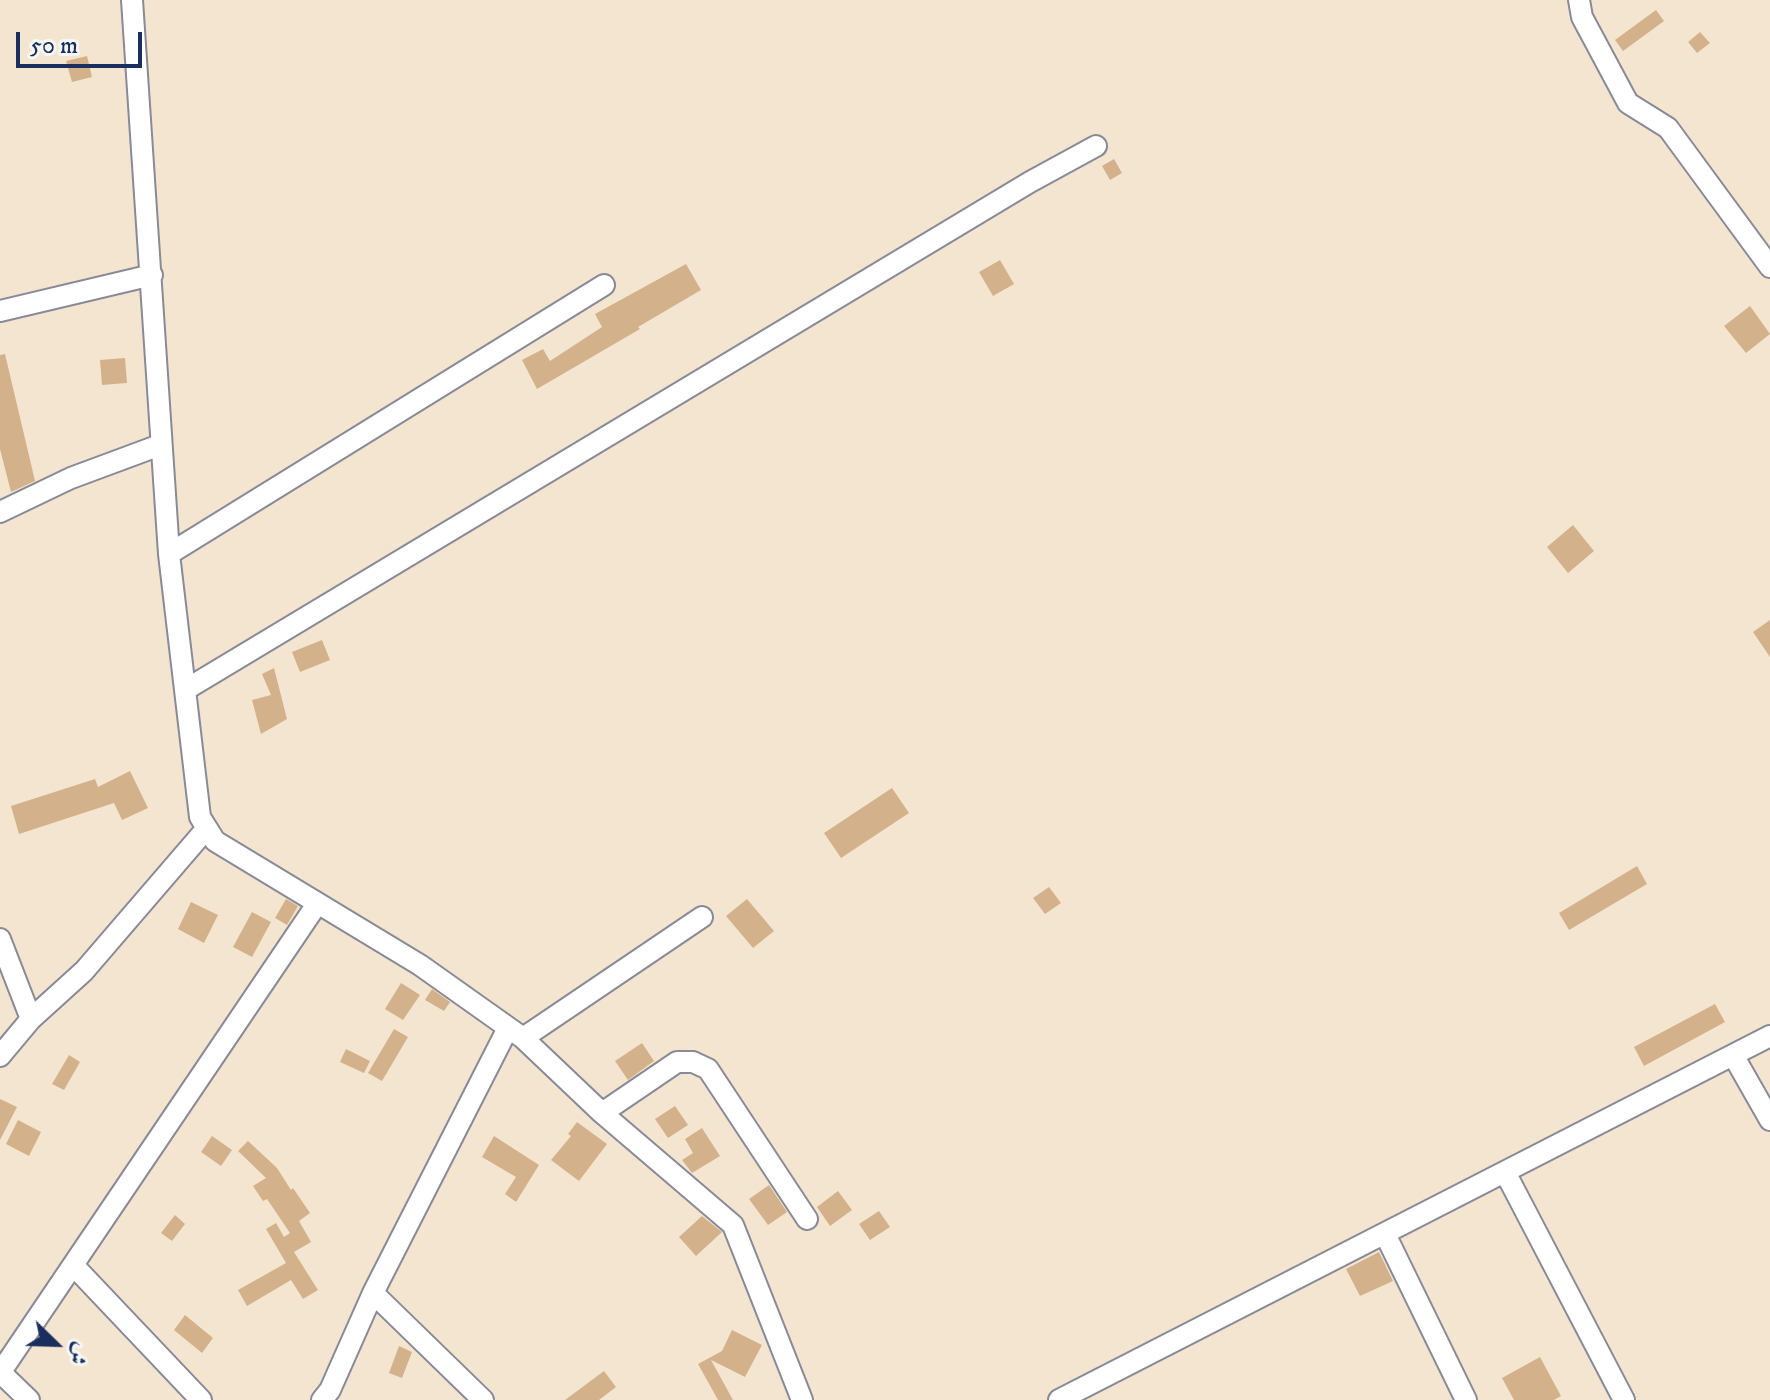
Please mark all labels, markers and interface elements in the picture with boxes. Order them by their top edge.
scale bar [20,16,146,66]
text: 50 m [30,31,78,61]
north arrow [16,1304,96,1384]
text: ش [62,1338,95,1369]

